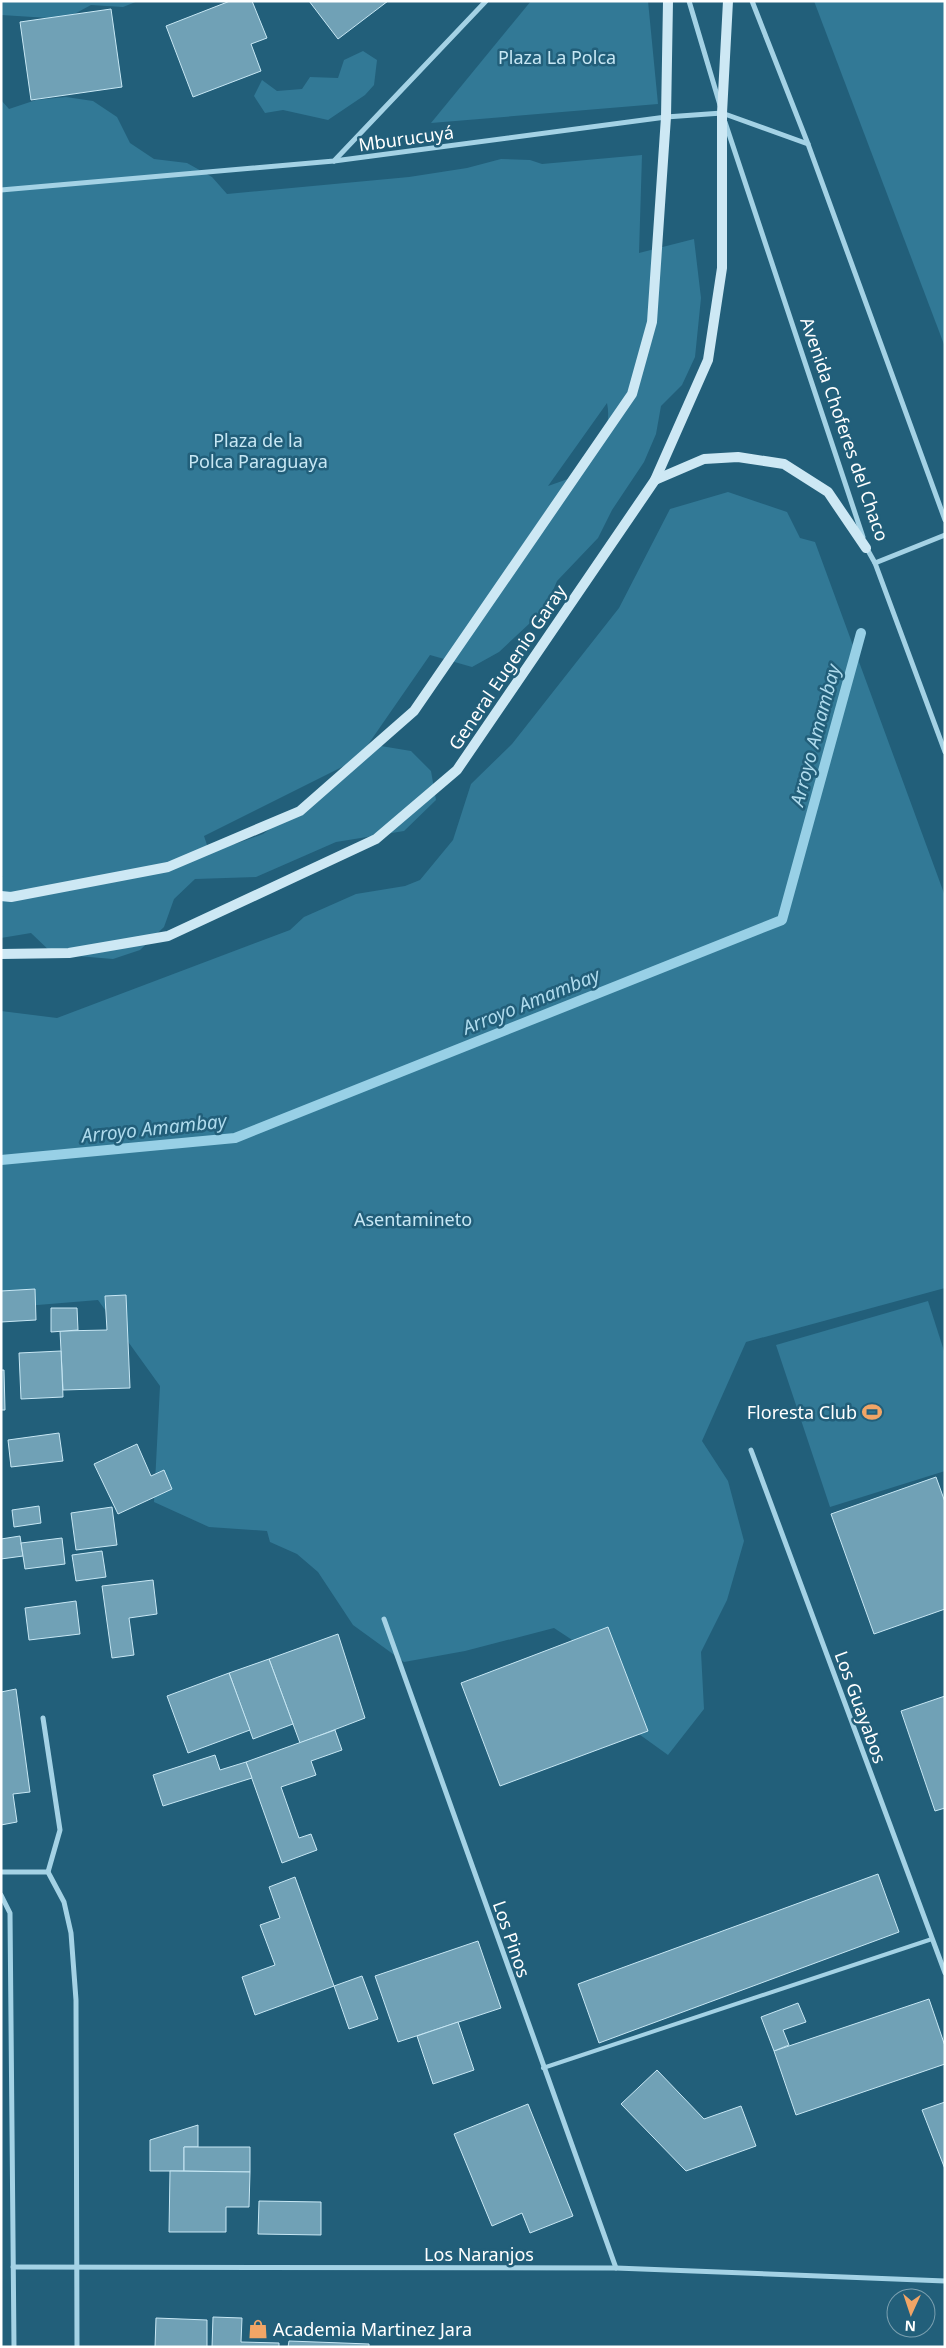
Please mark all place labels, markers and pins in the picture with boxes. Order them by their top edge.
place label: Floresta Club [747,1400,857,1424]
sports icon: Floresta Club [861,1401,883,1423]
place label: Academia Martinez Jara [273,2317,472,2341]
shop icon: Academia Martinez Jara [247,2318,269,2340]

